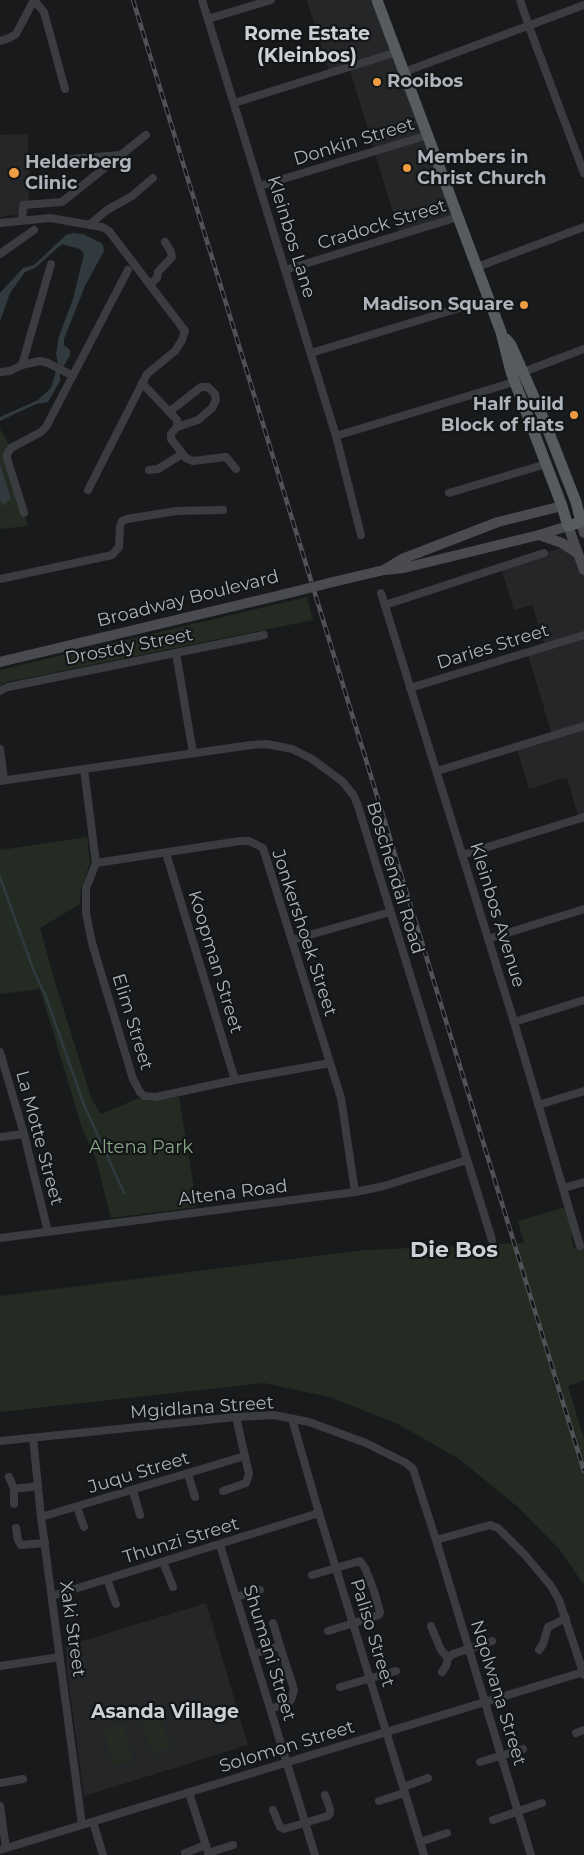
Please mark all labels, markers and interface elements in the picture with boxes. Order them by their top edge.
district label: Rome Estate (Kleinbos) [244,23,370,67]
place label: Rooibos [387,71,463,93]
marker: Rooibos [371,76,383,88]
street label: Donkin Street [291,113,417,171]
place label: Members in Christ Church [417,147,547,190]
place label: Helderberg Clinic [25,152,132,194]
marker: Members in Christ Church [401,162,413,174]
marker: Helderberg Clinic [7,166,21,180]
street label: Kleinbos Lane [262,173,320,301]
street label: Cradock Street [315,195,449,255]
place label: Madison Square [363,294,514,316]
marker: Madison Square [518,299,530,311]
place label: Half build Block of flats [441,394,564,436]
marker: Half build Block of flats [568,409,580,421]
street label: Broadway Boulevard [95,566,281,632]
street label: Daries Street [434,620,552,674]
street label: Drostdy Street [63,624,195,670]
street label: Boschendal Road [362,799,428,957]
street label: Kleinbos Avenue [465,840,529,990]
street label: Jonkershoek Street [267,847,341,1019]
street label: Koopman Street [183,888,247,1036]
street label: Elim Street [107,971,157,1073]
street label: La Motte Street [11,1068,67,1208]
park label: Altena Park [89,1137,193,1159]
street label: Altena Road [177,1176,289,1210]
district label: Die Bos [410,1238,498,1264]
street label: Mgidlana Street [129,1392,275,1424]
street label: Juqu Street [86,1447,192,1499]
street label: Thunzi Street [120,1513,242,1569]
street label: Paliso Street [345,1576,399,1690]
street label: Xaki Street [55,1580,89,1678]
street label: Shumani Street [238,1582,300,1724]
street label: Nqolwana Street [466,1618,530,1768]
district label: Asanda Village [91,1701,239,1723]
street label: Solomon Street [217,1716,357,1778]

